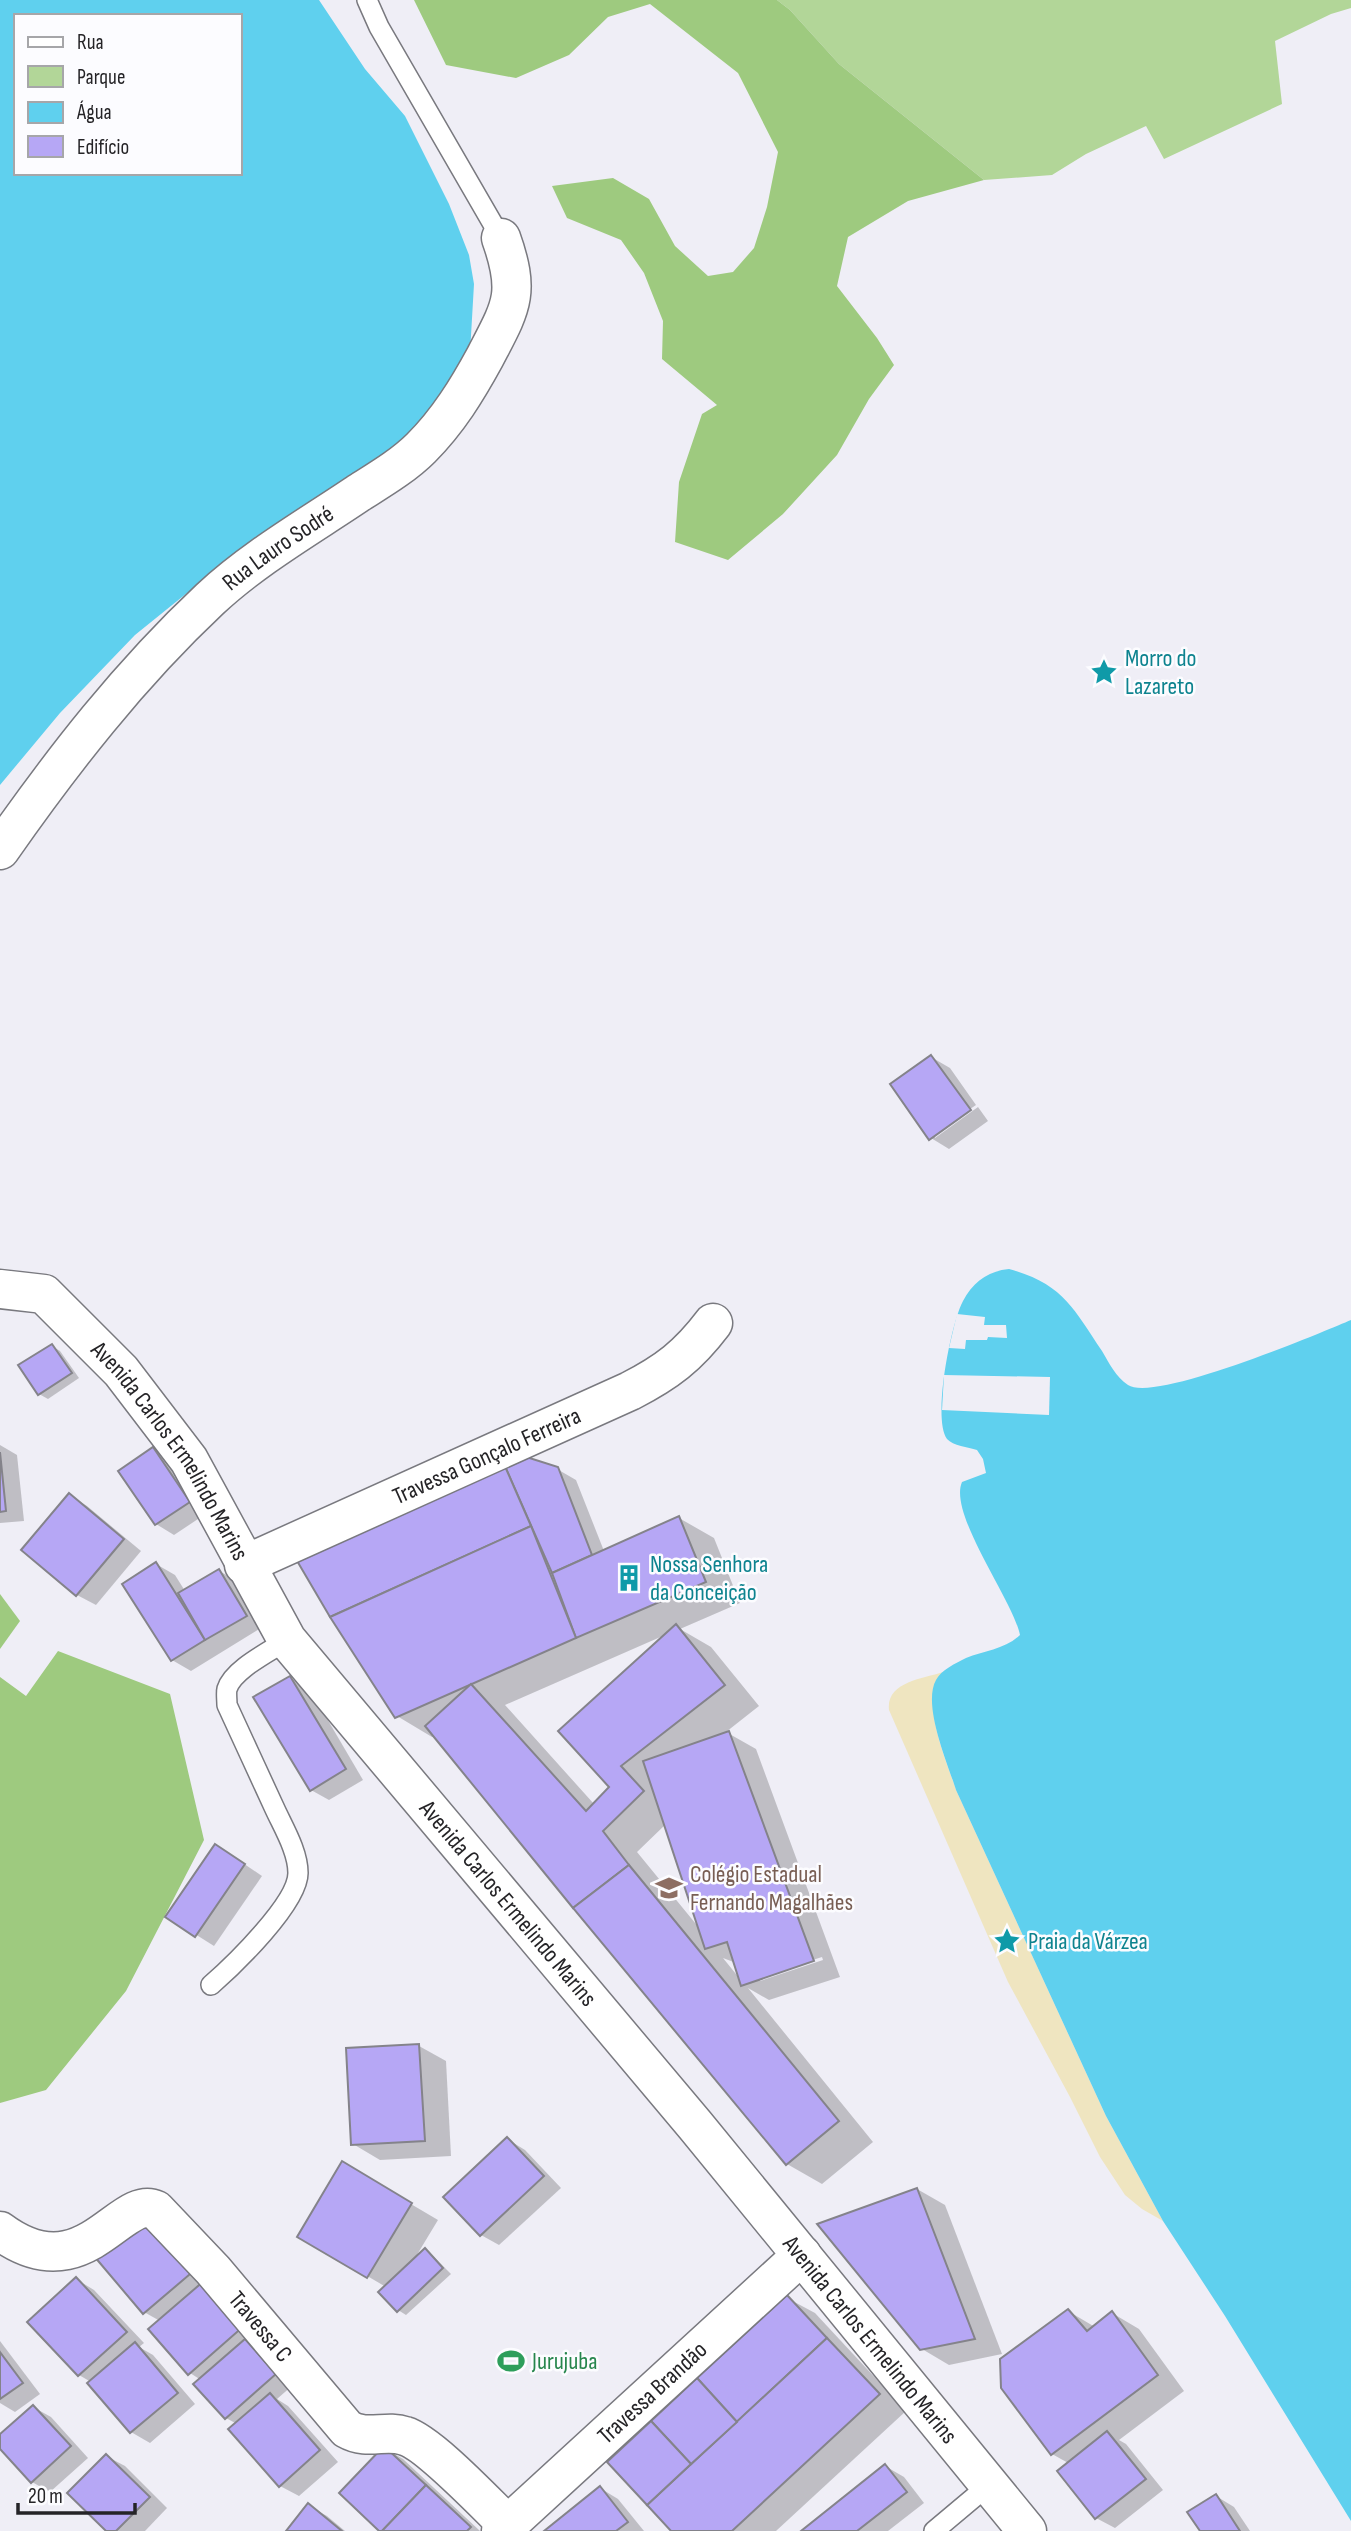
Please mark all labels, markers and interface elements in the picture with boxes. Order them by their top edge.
legend [14,14,242,175]
text: Rua [77,30,104,55]
text: Parque [77,65,125,90]
text: Água [76,100,112,125]
text: Edifício [77,135,129,160]
street label: Rua Lauro Sodré [216,499,339,597]
place label: Morro do Lazareto [1125,644,1196,701]
place icon: Morro do Lazareto [1089,657,1119,687]
street label: Avenida Carlos Ermelindo Marins [84,1334,255,1565]
street label: Travessa Gonçalo Ferreira [388,1401,585,1511]
place label: Nossa Senhora da Conceição [650,1550,768,1607]
building icon: Nossa Senhora da Conceição [614,1563,644,1593]
street label: Avenida Carlos Ermelindo Marins [413,1794,603,2012]
place label: Colégio Estadual Fernando Magalhães [690,1860,853,1917]
school or university icon: Colégio Estadual Fernando Magalhães [654,1873,684,1903]
place icon: Praia da Várzea [992,1926,1022,1956]
place label: Praia da Várzea [1028,1927,1148,1956]
street label: Avenida Carlos Ermelindo Marins [776,2229,964,2449]
street label: Travessa C [222,2285,299,2368]
street label: Travessa Brandão [591,2335,713,2450]
sports icon: Jurujuba [496,2346,526,2376]
place label: Jurujuba [531,2347,597,2376]
scale bar [18,2472,135,2516]
text: 20 m [28,2484,63,2509]

